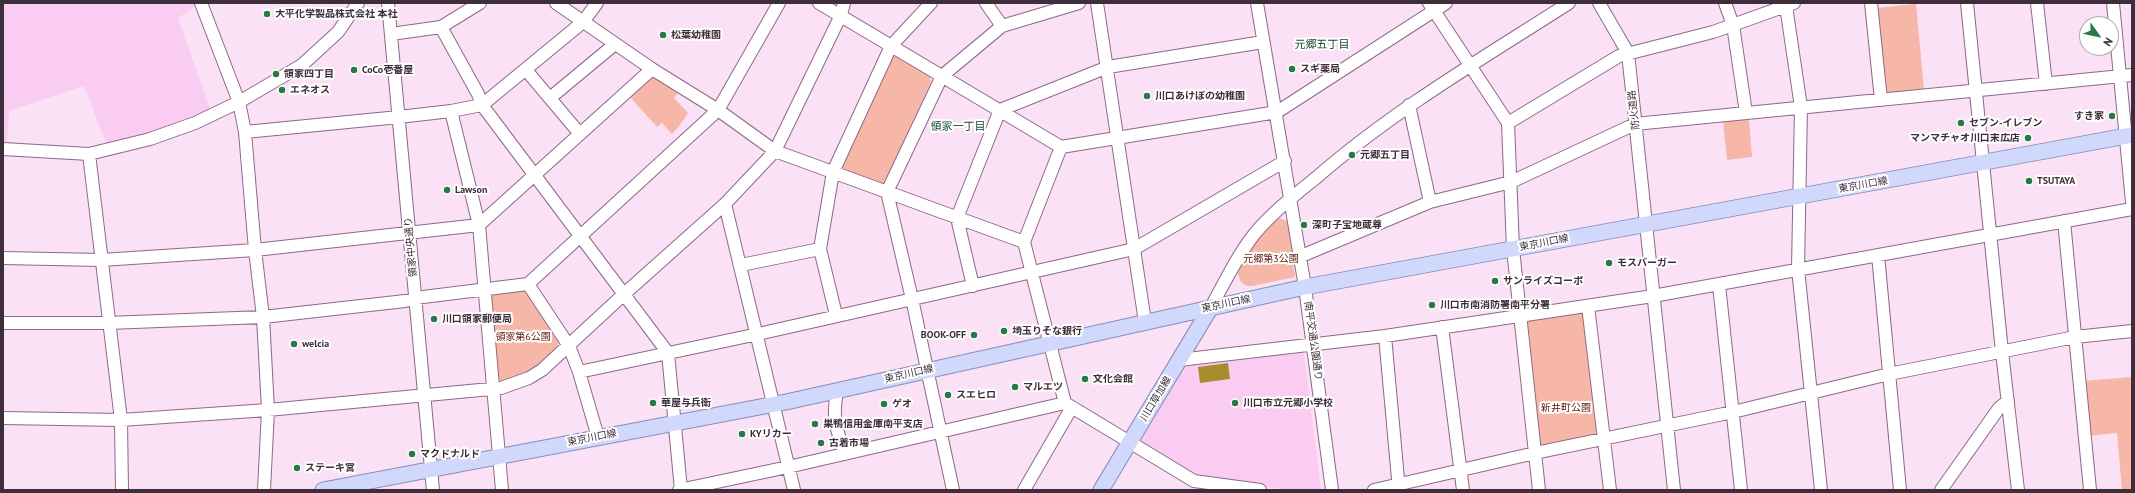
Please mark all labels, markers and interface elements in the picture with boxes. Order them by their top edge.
place label: 大平化学製品株式会社 本社 [275,8,398,20]
marker: 大平化学製品株式会社 本社 [262,9,272,19]
north arrow [2079,16,2119,56]
place label: 松葉幼稚園 [671,29,721,41]
marker: 松葉幼稚園 [658,30,668,40]
text: N [2100,35,2116,49]
district label: 元郷五丁目 [1295,38,1349,52]
place label: スギ薬局 [1300,63,1340,75]
place label: CoCo壱番屋 [362,64,413,76]
marker: スギ薬局 [1287,64,1297,74]
marker: CoCo壱番屋 [349,65,359,75]
place label: 領家四丁目 [284,68,334,80]
marker: 領家四丁目 [271,69,281,79]
place label: エネオス [290,84,330,96]
marker: エネオス [277,85,287,95]
street label: 防火道路 [1626,89,1642,131]
place label: 川口あけぼの幼稚園 [1155,90,1245,102]
marker: 川口あけぼの幼稚園 [1142,91,1152,101]
place label: すき家 [2074,110,2104,122]
marker: すき家 [2107,111,2117,121]
place label: セブン-イレブン [1969,117,2043,129]
marker: セブン-イレブン [1956,118,1966,128]
district label: 領家一丁目 [931,120,985,134]
place label: マンマチャオ川口末広店 [1910,132,2020,144]
marker: マンマチャオ川口末広店 [2023,133,2033,143]
place label: 元郷五丁目 [1360,149,1410,161]
marker: 元郷五丁目 [1347,150,1357,160]
street label: 東京川口線 [1837,175,1889,195]
place label: TSUTAYA [2037,175,2075,187]
marker: TSUTAYA [2024,176,2034,186]
place label: Lawson [455,184,487,196]
marker: Lawson [442,185,452,195]
street label: 領家中央通り [402,217,420,277]
place label: 深町子宝地蔵尊 [1312,219,1382,231]
marker: 深町子宝地蔵尊 [1299,220,1309,230]
street label: 東京川口線 [1518,232,1570,254]
park label: 元郷第3公園 [1243,253,1299,265]
place label: モスバーガー [1617,257,1677,269]
marker: モスバーガー [1604,258,1614,268]
place label: サンライズコーポ [1503,275,1583,287]
marker: サンライズコーポ [1490,276,1500,286]
street label: 東京川口線 [1200,293,1252,315]
place label: 川口市南消防署南平分署 [1440,299,1550,311]
marker: 川口市南消防署南平分署 [1427,300,1437,310]
street label: 南平交通公園通り [1301,301,1325,381]
place label: 川口領家郵便局 [442,313,512,325]
marker: 川口領家郵便局 [429,314,439,324]
place label: 埼玉りそな銀行 [1012,325,1082,337]
marker: 埼玉りそな銀行 [999,326,1009,336]
place label: BOOK-OFF [921,329,966,341]
marker: BOOK-OFF [969,330,979,340]
park label: 領家第6公園 [495,331,551,343]
place label: welcia [302,338,329,350]
marker: welcia [289,339,299,349]
street label: 東京川口線 [883,363,935,385]
place label: 文化会館 [1093,373,1133,385]
marker: 文化会館 [1080,374,1090,384]
street label: 川口草加線 [1138,374,1174,424]
place label: マルエツ [1023,381,1063,393]
marker: マルエツ [1010,382,1020,392]
place label: スエヒロ [956,389,996,401]
marker: スエヒロ [943,390,953,400]
place label: 華屋与兵衛 [661,397,711,409]
place label: 川口市立元郷小学校 [1243,397,1333,409]
marker: 華屋与兵衛 [648,398,658,408]
place label: ゲオ [892,398,912,410]
marker: 川口市立元郷小学校 [1230,398,1240,408]
marker: ゲオ [879,399,889,409]
park label: 新井町公園 [1541,402,1591,414]
place label: 巣鴨信用金庫南平支店 [823,418,923,430]
marker: 巣鴨信用金庫南平支店 [810,419,820,429]
street label: 東京川口線 [566,427,618,449]
place label: KYリカー [750,428,792,440]
marker: KYリカー [737,429,747,439]
place label: 古着市場 [829,437,869,449]
marker: 古着市場 [816,438,826,448]
place label: マクドナルド [420,448,480,460]
marker: マクドナルド [407,449,417,459]
place label: ステーキ宮 [305,462,355,474]
marker: ステーキ宮 [292,463,302,473]

